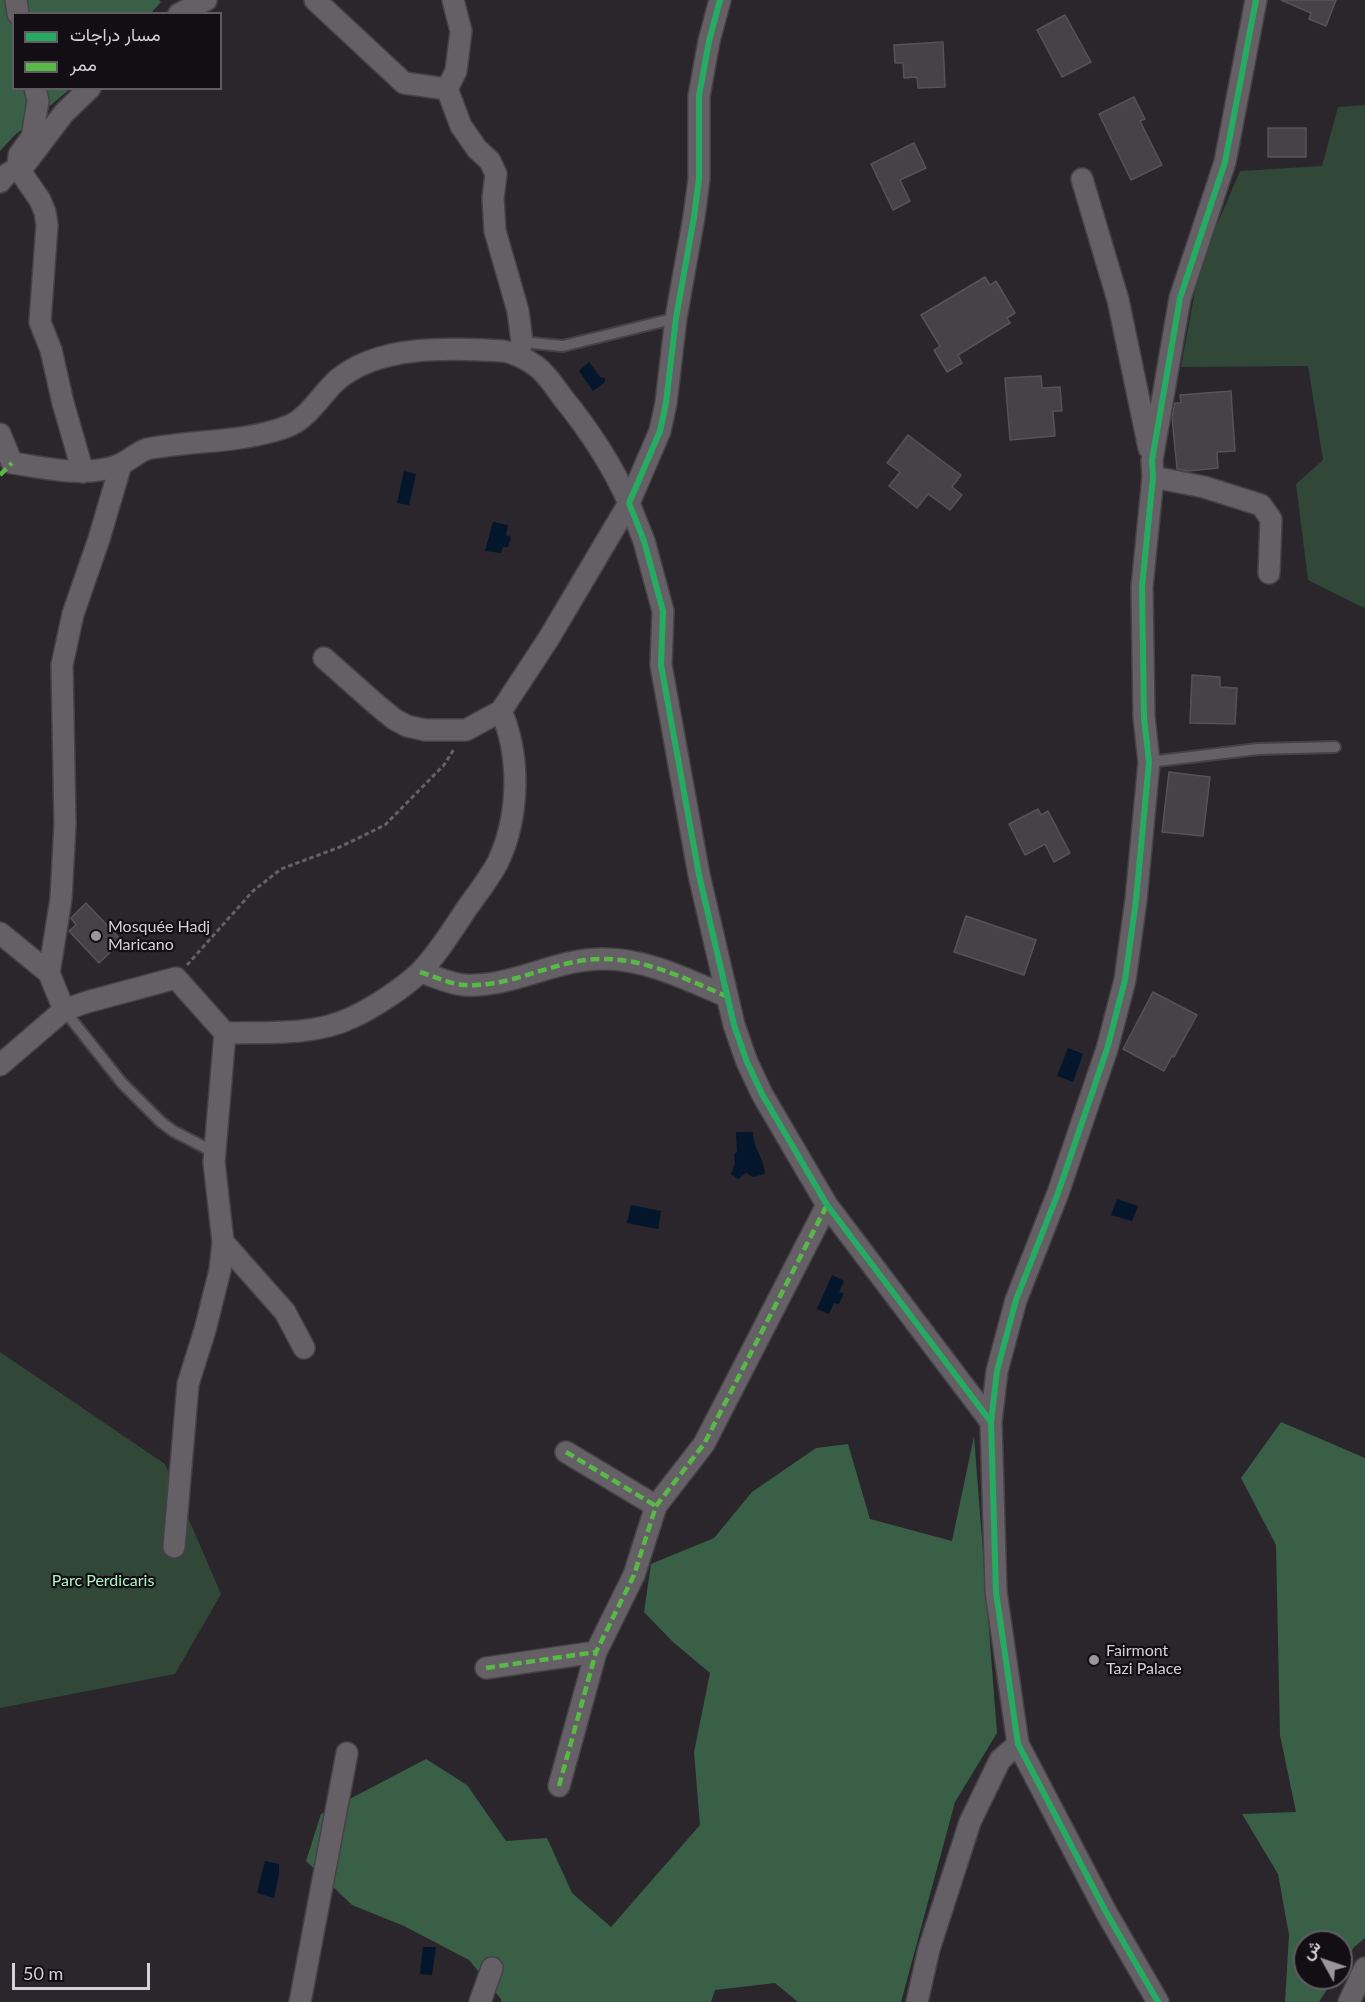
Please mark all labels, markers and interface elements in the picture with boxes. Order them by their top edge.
legend [12,12,222,90]
text: مسار دراجات [70,23,161,45]
text: ممر [70,53,97,75]
place label: Mosquée Hadj Maricano [108,917,210,955]
marker: Mosquée Hadj Maricano [89,929,103,943]
park label: Parc Perdicaris [52,1571,154,1591]
place label: Fairmont Tazi Palace [1106,1641,1182,1679]
marker: Fairmont Tazi Palace [1087,1653,1101,1667]
north arrow [1293,1930,1353,1990]
text: ش [1297,1936,1324,1963]
scale bar [15,1951,153,1989]
text: 50 m [23,1962,63,1984]

